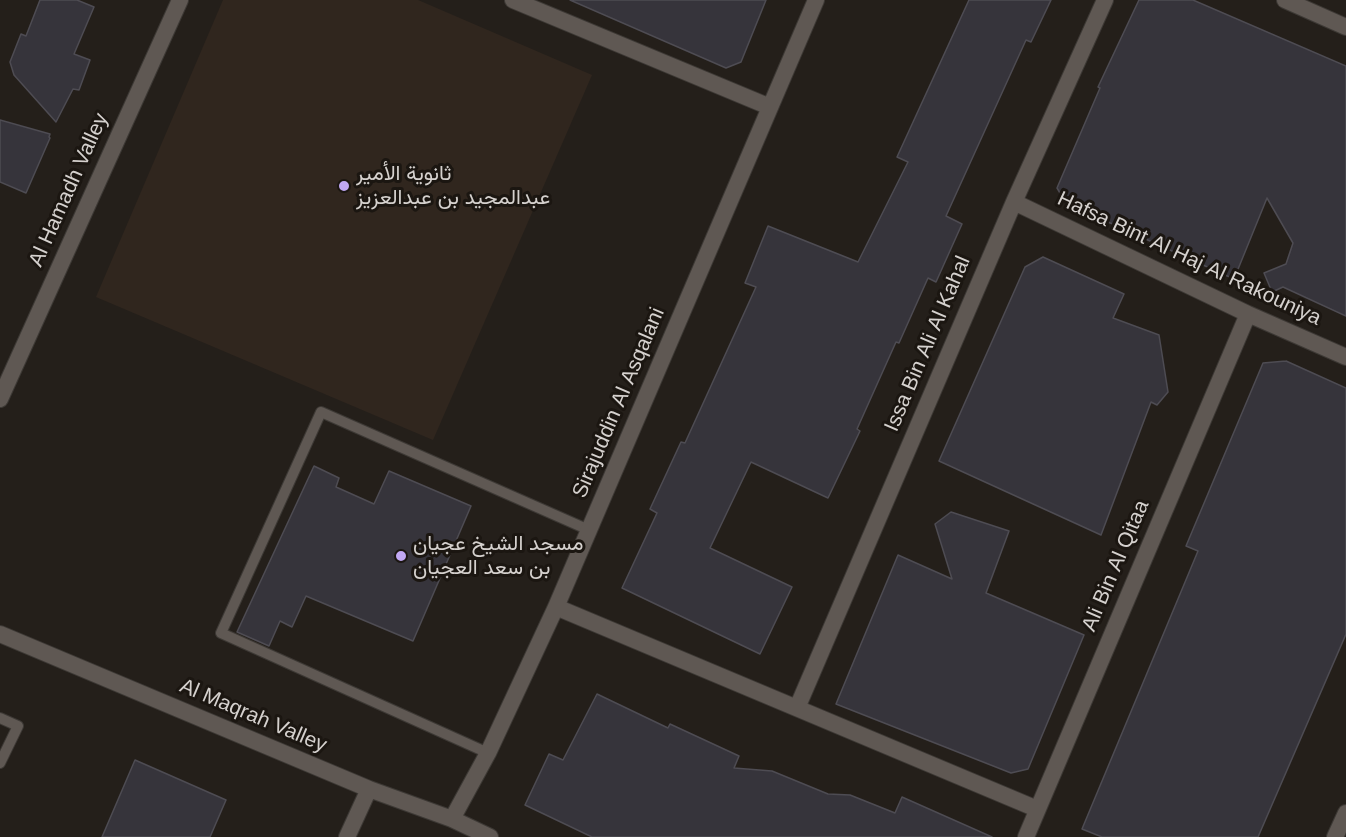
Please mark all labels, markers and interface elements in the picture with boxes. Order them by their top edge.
street label: Al Hamadh Valley [24,109,114,271]
place label: ثانوية الأمير عبدالمجيد بن عبدالعزيز [356,161,550,211]
marker: ثانوية الأمير عبدالمجيد بن عبدالعزيز [337,179,351,193]
street label: Hafsa Bint Al Haj Al Rakouniya [1053,187,1325,331]
street label: Issa Bin Ali Al Kahal [880,253,976,435]
street label: Sirajuddin Al Asqalani [567,304,671,502]
street label: Ali Bin Al Qitaa [1077,497,1155,635]
place label: مسجد الشيخ عجيان بن سعد العجيان [413,531,584,581]
marker: مسجد الشيخ عجيان بن سعد العجيان [394,549,408,563]
street label: Al Maqrah Valley [176,674,330,758]

